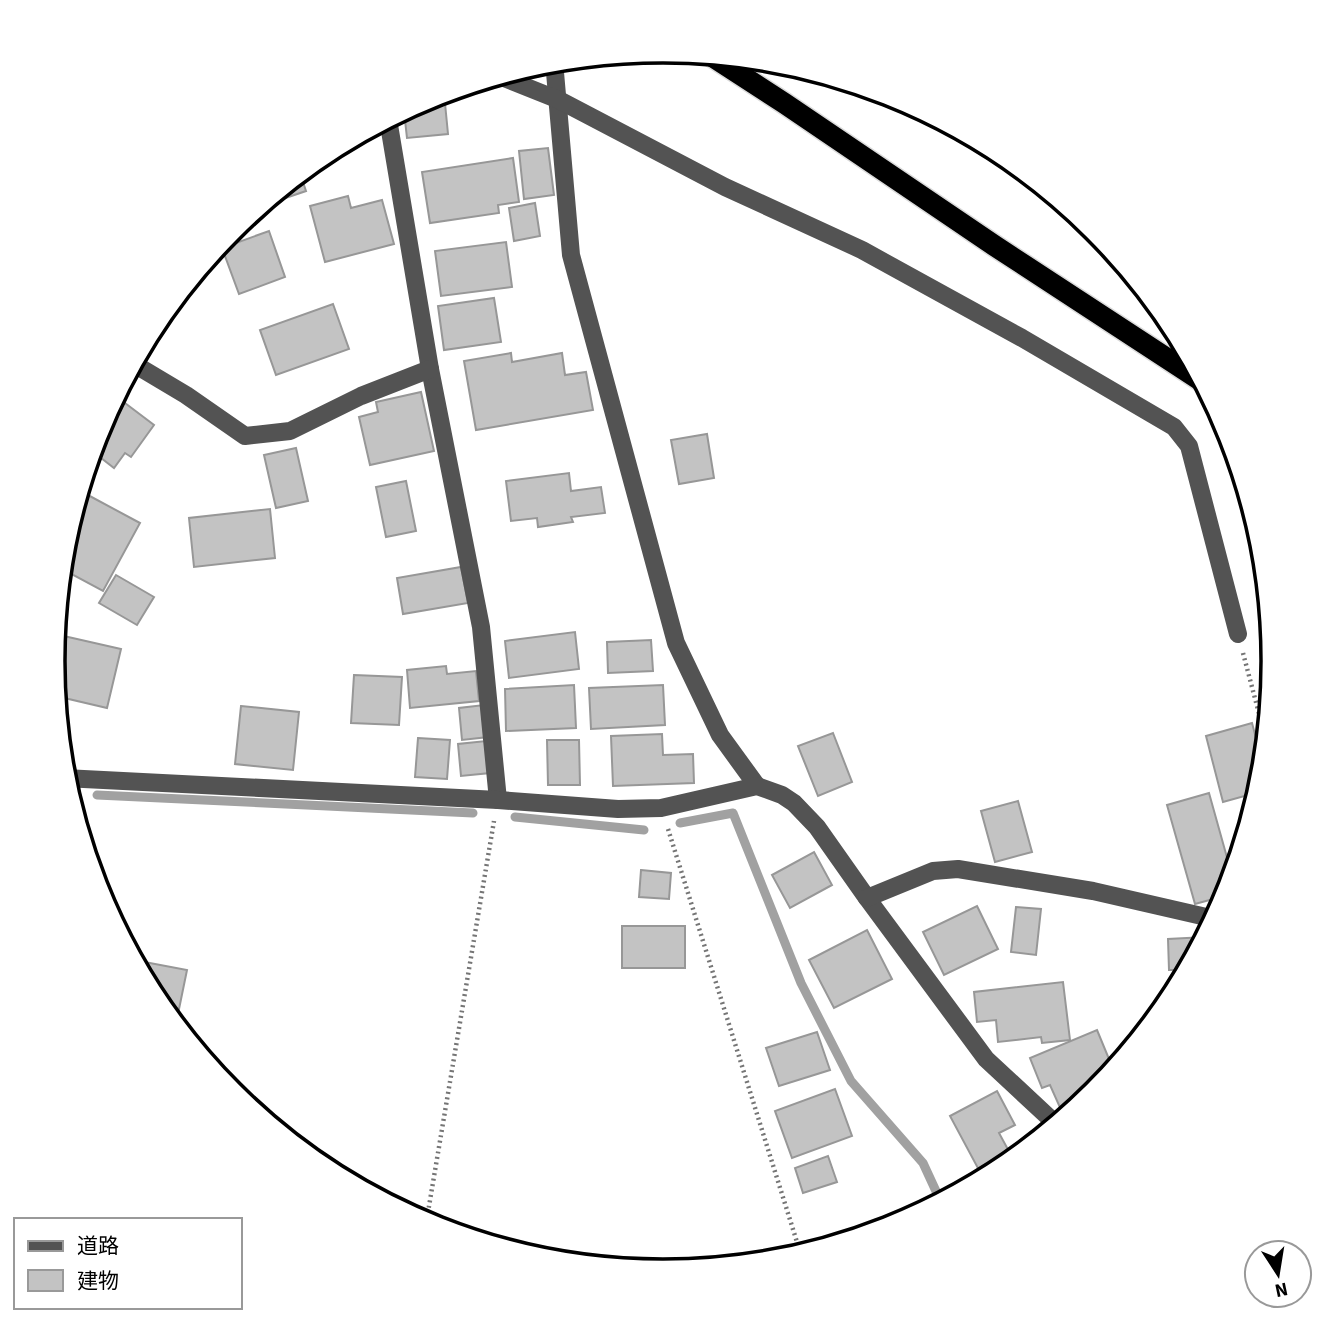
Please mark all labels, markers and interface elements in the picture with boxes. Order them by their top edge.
legend [14,1218,242,1309]
text: 道路 [77,1231,119,1261]
north arrow [1243,1239,1313,1309]
text: 建物 [77,1266,119,1296]
text: N [1272,1275,1290,1304]

